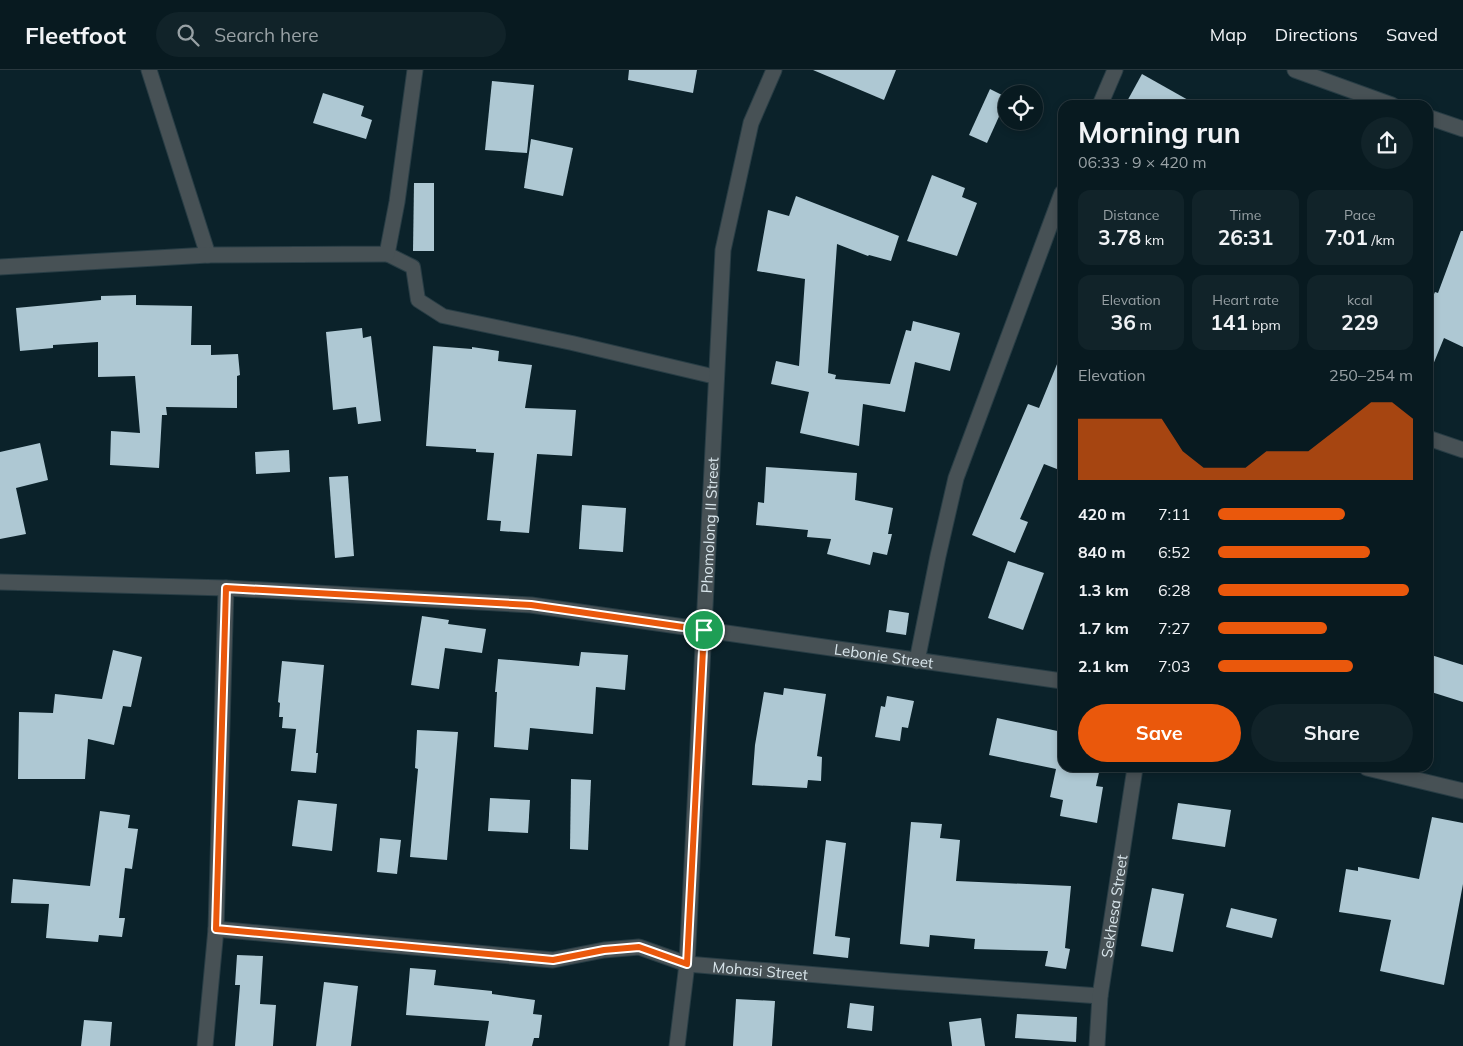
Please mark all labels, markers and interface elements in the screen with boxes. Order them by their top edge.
search box [156,12,506,57]
text: Fleetfoot [25,20,126,50]
icon: search [174,21,202,49]
text: Search here [214,23,319,47]
text: Map [1210,23,1247,46]
text: Directions [1275,23,1358,46]
text: Saved [1386,23,1438,46]
map controls [998,85,1043,130]
button: locate [998,85,1043,130]
text: Morning run [1078,115,1241,150]
button: share [1361,117,1413,169]
text: 06:33 · 9 × 420 m [1078,152,1207,172]
text: Distance [1103,206,1159,224]
text: Time [1230,206,1261,224]
text: Pace [1344,206,1376,224]
text: 3.78 [1098,224,1141,250]
text: 26:31 [1218,224,1273,250]
text: 7:01 [1325,224,1368,250]
text: km [1141,231,1164,249]
text: /km [1368,231,1395,249]
text: Elevation [1102,291,1161,309]
text: Heart rate [1212,291,1279,309]
text: kcal [1347,291,1373,309]
text: 36 [1111,309,1136,335]
text: 141 [1210,309,1248,335]
text: 229 [1341,309,1379,335]
text: m [1136,316,1152,334]
text: bpm [1248,316,1281,334]
text: Elevation [1078,365,1146,385]
text: 250–254 m [1329,365,1413,385]
street label: Phomolong II Street [696,457,722,594]
text: 420 m [1078,504,1126,524]
text: 7:11 [1158,504,1190,524]
text: 840 m [1078,542,1126,562]
text: 6:52 [1158,542,1190,562]
text: 1.3 km [1078,580,1129,600]
text: 6:28 [1158,580,1190,600]
pin [683,609,725,651]
icon: arrive [690,616,718,644]
text: 1.7 km [1078,618,1129,638]
text: 7:27 [1158,618,1190,638]
street label: Lebonie Street [833,639,935,672]
text: 2.1 km [1078,656,1129,676]
text: 7:03 [1158,656,1190,676]
button: Save [1078,704,1241,762]
button: Share [1251,704,1413,762]
street label: Sekhesa Street [1097,853,1131,959]
street label: Mohasi Street [712,957,809,984]

